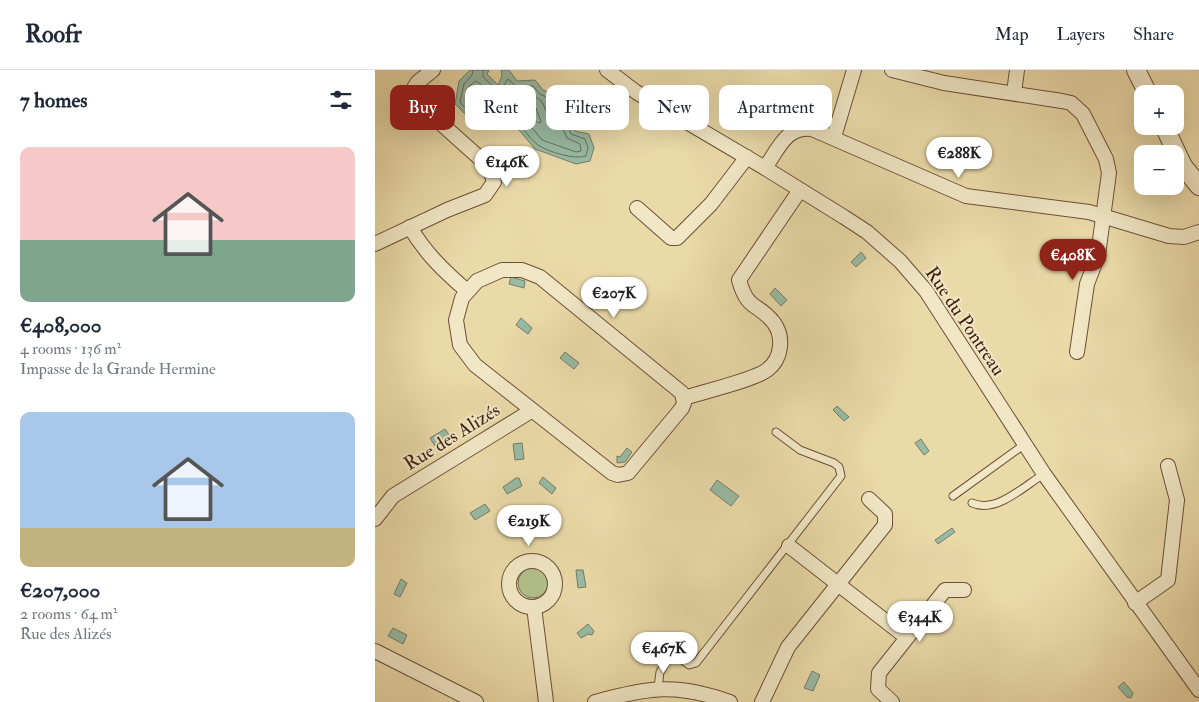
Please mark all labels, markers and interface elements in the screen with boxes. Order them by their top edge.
text: Roofr [25,19,82,50]
text: Map [995,23,1029,46]
text: Layers [1057,23,1105,46]
text: Share [1133,23,1174,46]
chip: Buy [390,85,455,130]
chip: Rent [465,85,536,130]
chip: Filters [546,85,629,130]
chip: New [639,85,709,130]
chip: Apartment [719,85,832,130]
map controls [1134,85,1184,195]
button: + [1134,85,1184,135]
icon: filters [327,86,355,114]
text: 7 homes [20,87,87,114]
pin: €288K [924,136,994,179]
text: €288K [937,143,981,163]
button: − [1134,145,1184,195]
pin: €146K [472,146,542,188]
text: €146K [486,152,528,172]
icon: home [143,179,233,269]
pin: €408K [1038,238,1108,281]
text: €408K [1051,245,1095,265]
street label: Rue du Pontreau [920,262,1010,380]
pin: €207K [579,276,649,319]
text: €207K [592,283,636,303]
text: €408,000 [20,312,102,339]
text: 4 rooms · 136 m² [20,339,121,359]
text: Impasse de la Grande Hermine [20,359,216,379]
street label: Rue des Alizés [400,398,504,476]
icon: home [143,444,233,534]
pin: €219K [494,504,564,547]
text: €219K [508,511,550,531]
text: €207,000 [20,577,100,604]
pin: €344K [885,600,955,643]
text: 2 rooms · 64 m² [20,604,118,624]
text: €344K [898,607,942,627]
text: Rue des Alizés [20,624,111,644]
pin: €467K [629,632,699,674]
text: €467K [642,638,686,658]

